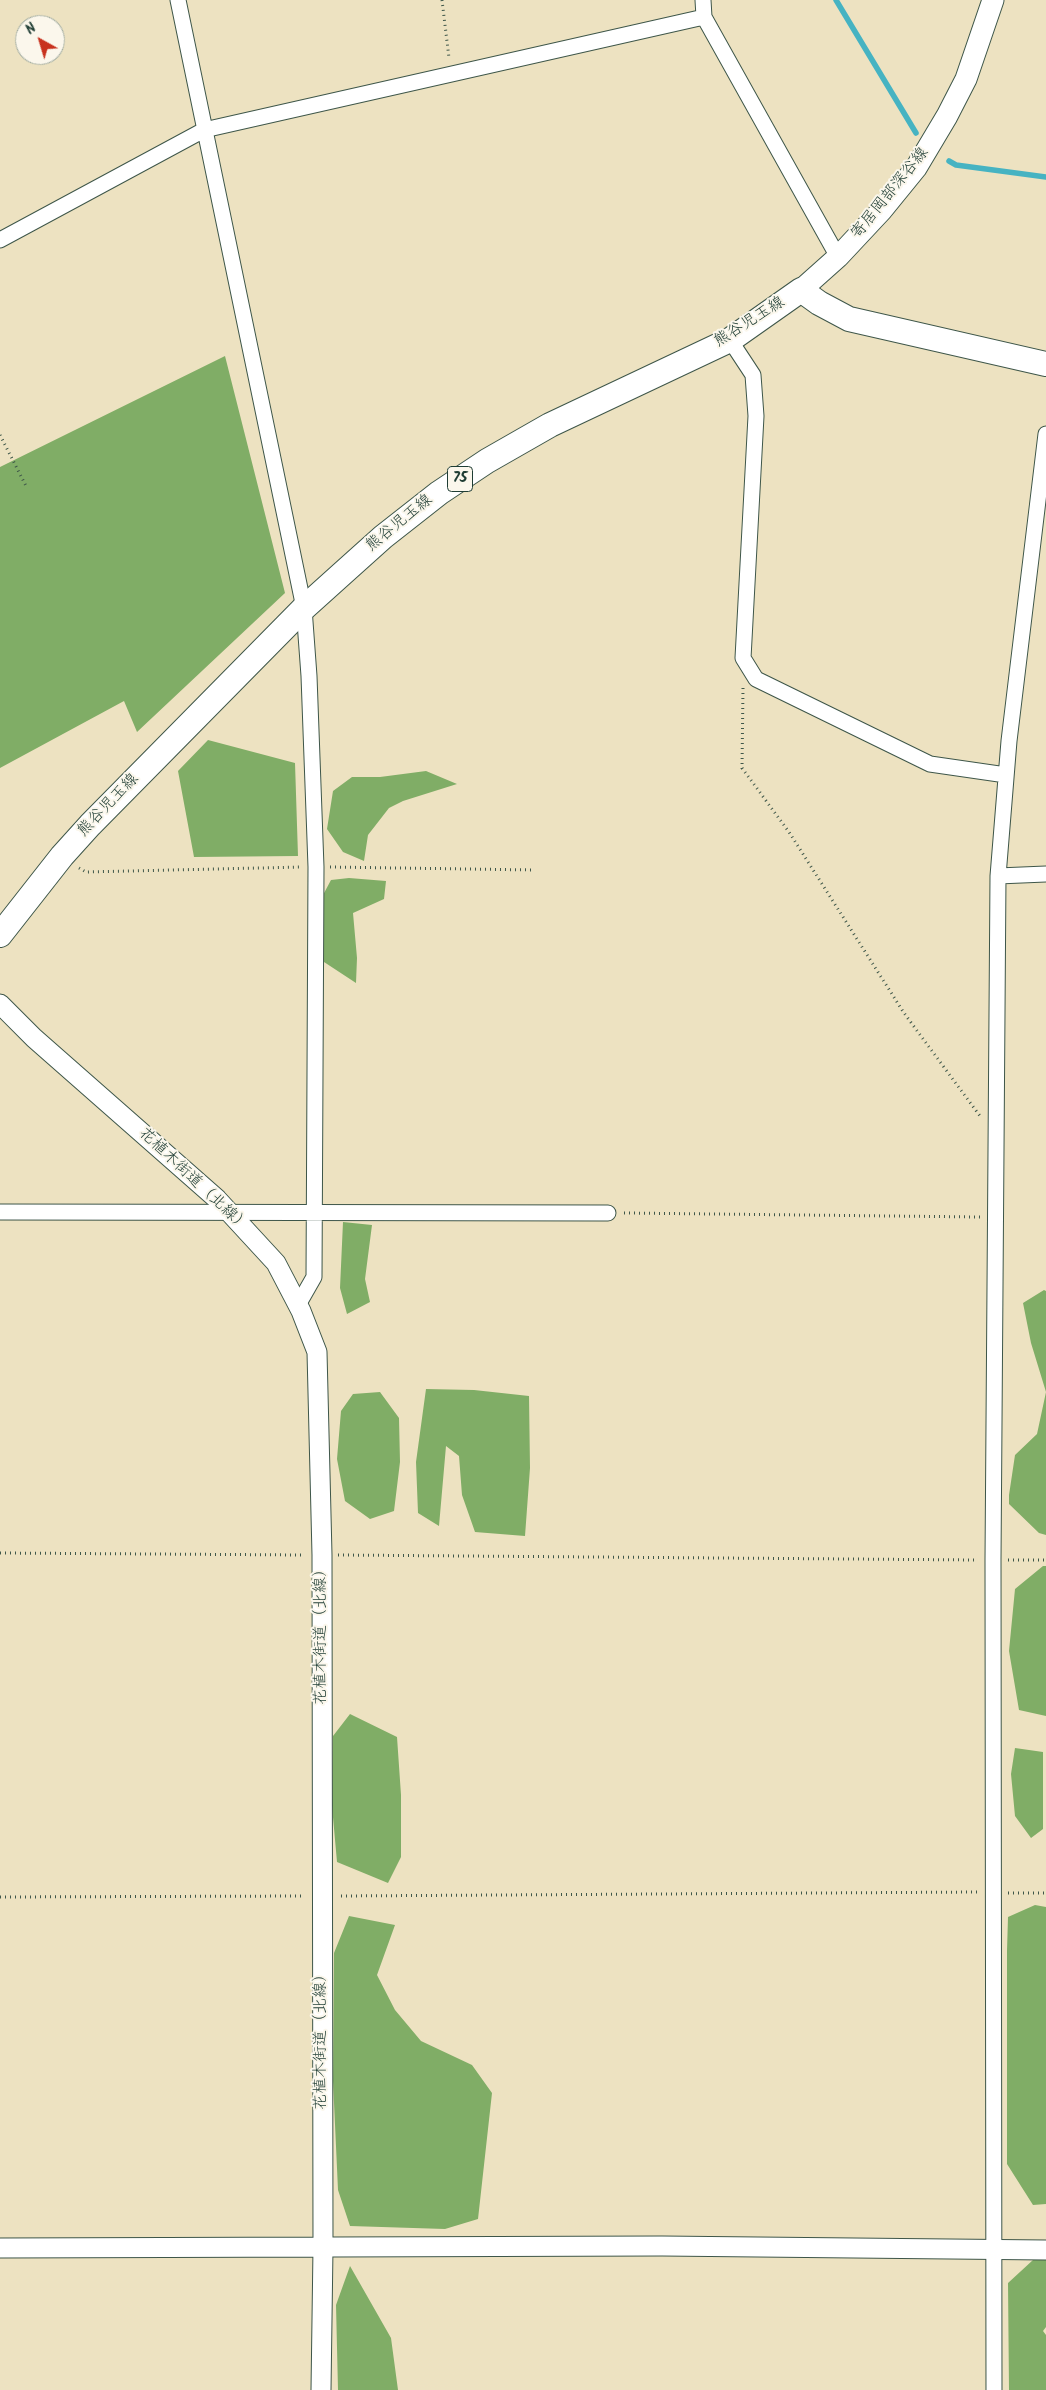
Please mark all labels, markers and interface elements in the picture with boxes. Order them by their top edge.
north arrow [15,15,65,65]
text: N [21,18,42,40]
street label: 寄居岡部深谷線 [848,144,934,244]
street label: 熊谷児玉線 [711,294,789,352]
road number: 75 [448,466,472,492]
street label: 熊谷児玉線 [363,491,437,557]
street label: 熊谷児玉線 [74,771,144,841]
street label: 花植木街道（北線） [134,1125,252,1237]
street label: 花植木街道（北線） [312,1561,332,1705]
street label: 花植木街道（北線） [312,1966,332,2110]

